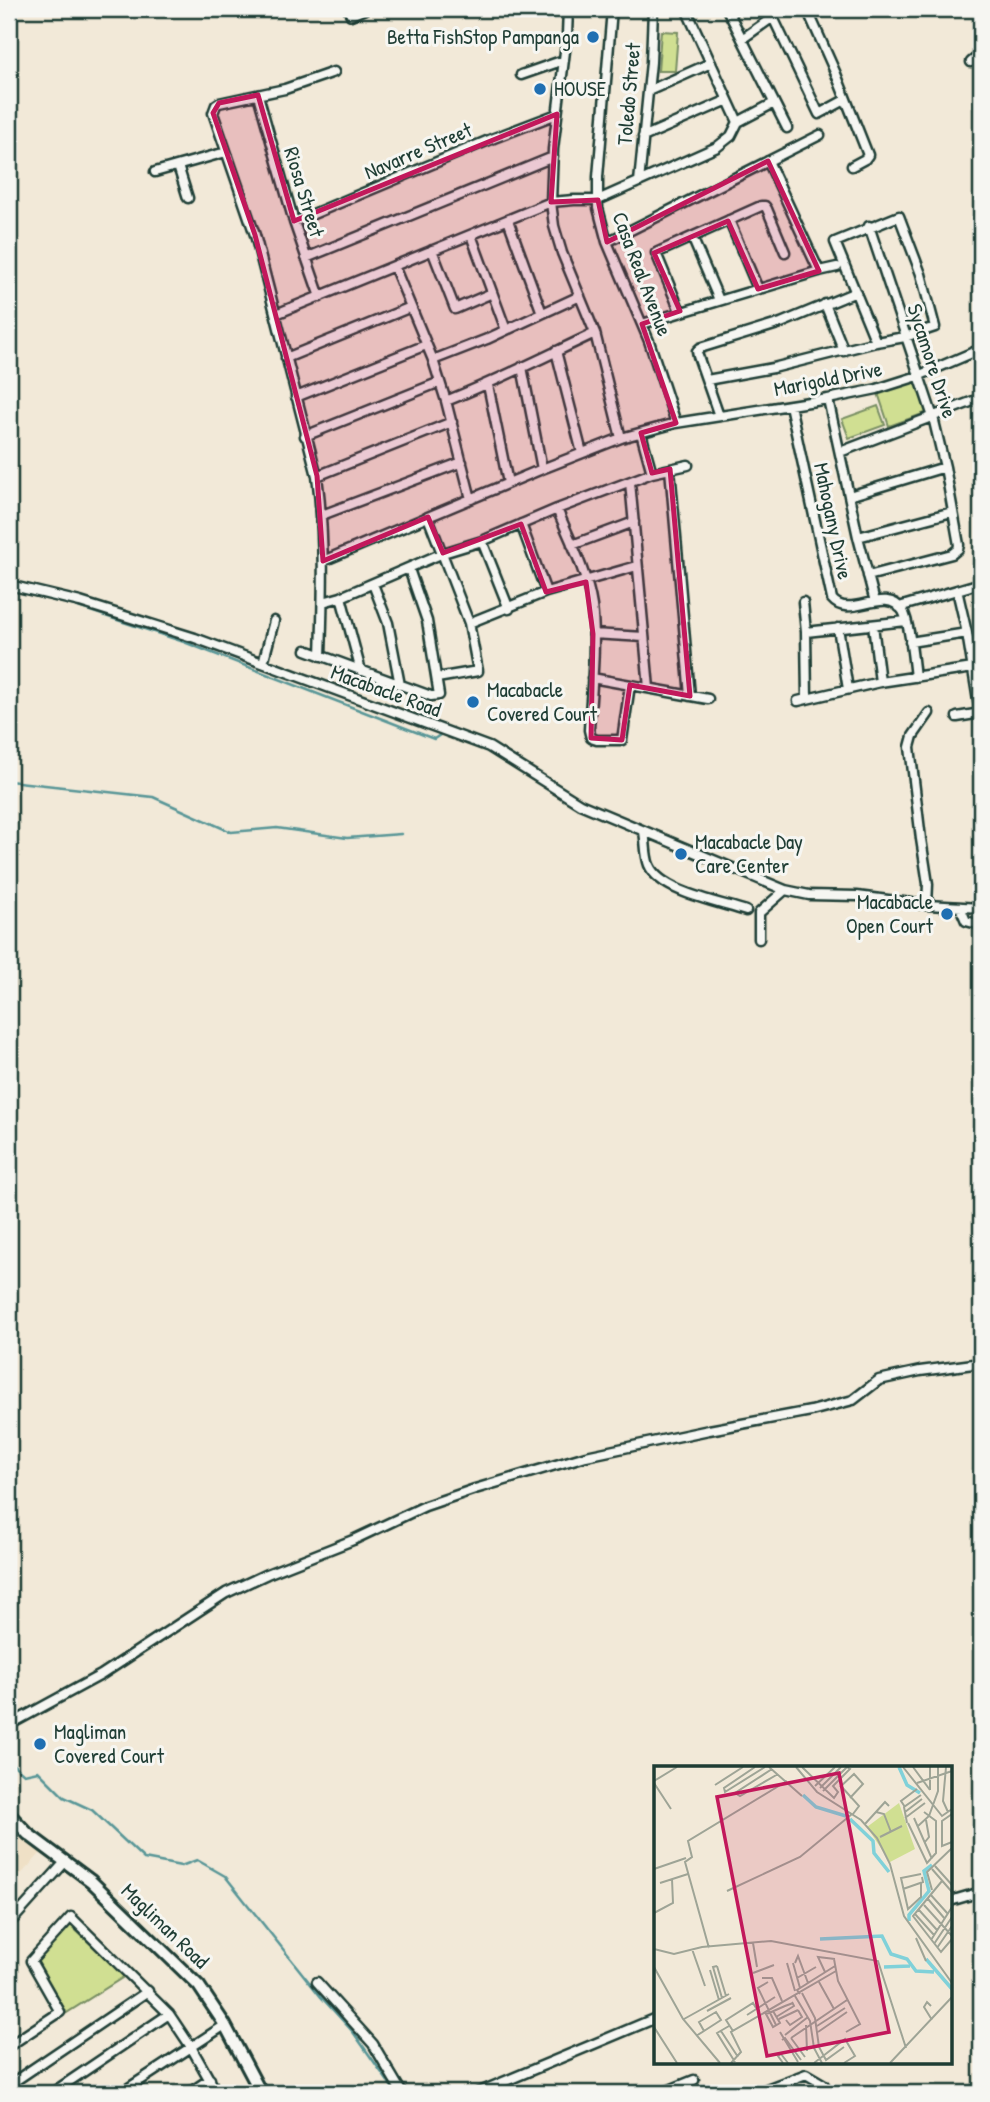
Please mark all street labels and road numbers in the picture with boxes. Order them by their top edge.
street label: Toledo Street [610,41,647,146]
street label: Navarre Street [360,115,477,186]
street label: Riosa Street [277,143,332,241]
street label: Casa Real Avenue [606,208,679,340]
street label: Sycamore Drive [900,300,965,422]
street label: Marigold Drive [771,354,884,403]
street label: Mahogany Drive [807,460,860,582]
street label: Macabacle Road [327,657,445,724]
street label: Magliman Road [115,1876,216,1975]

